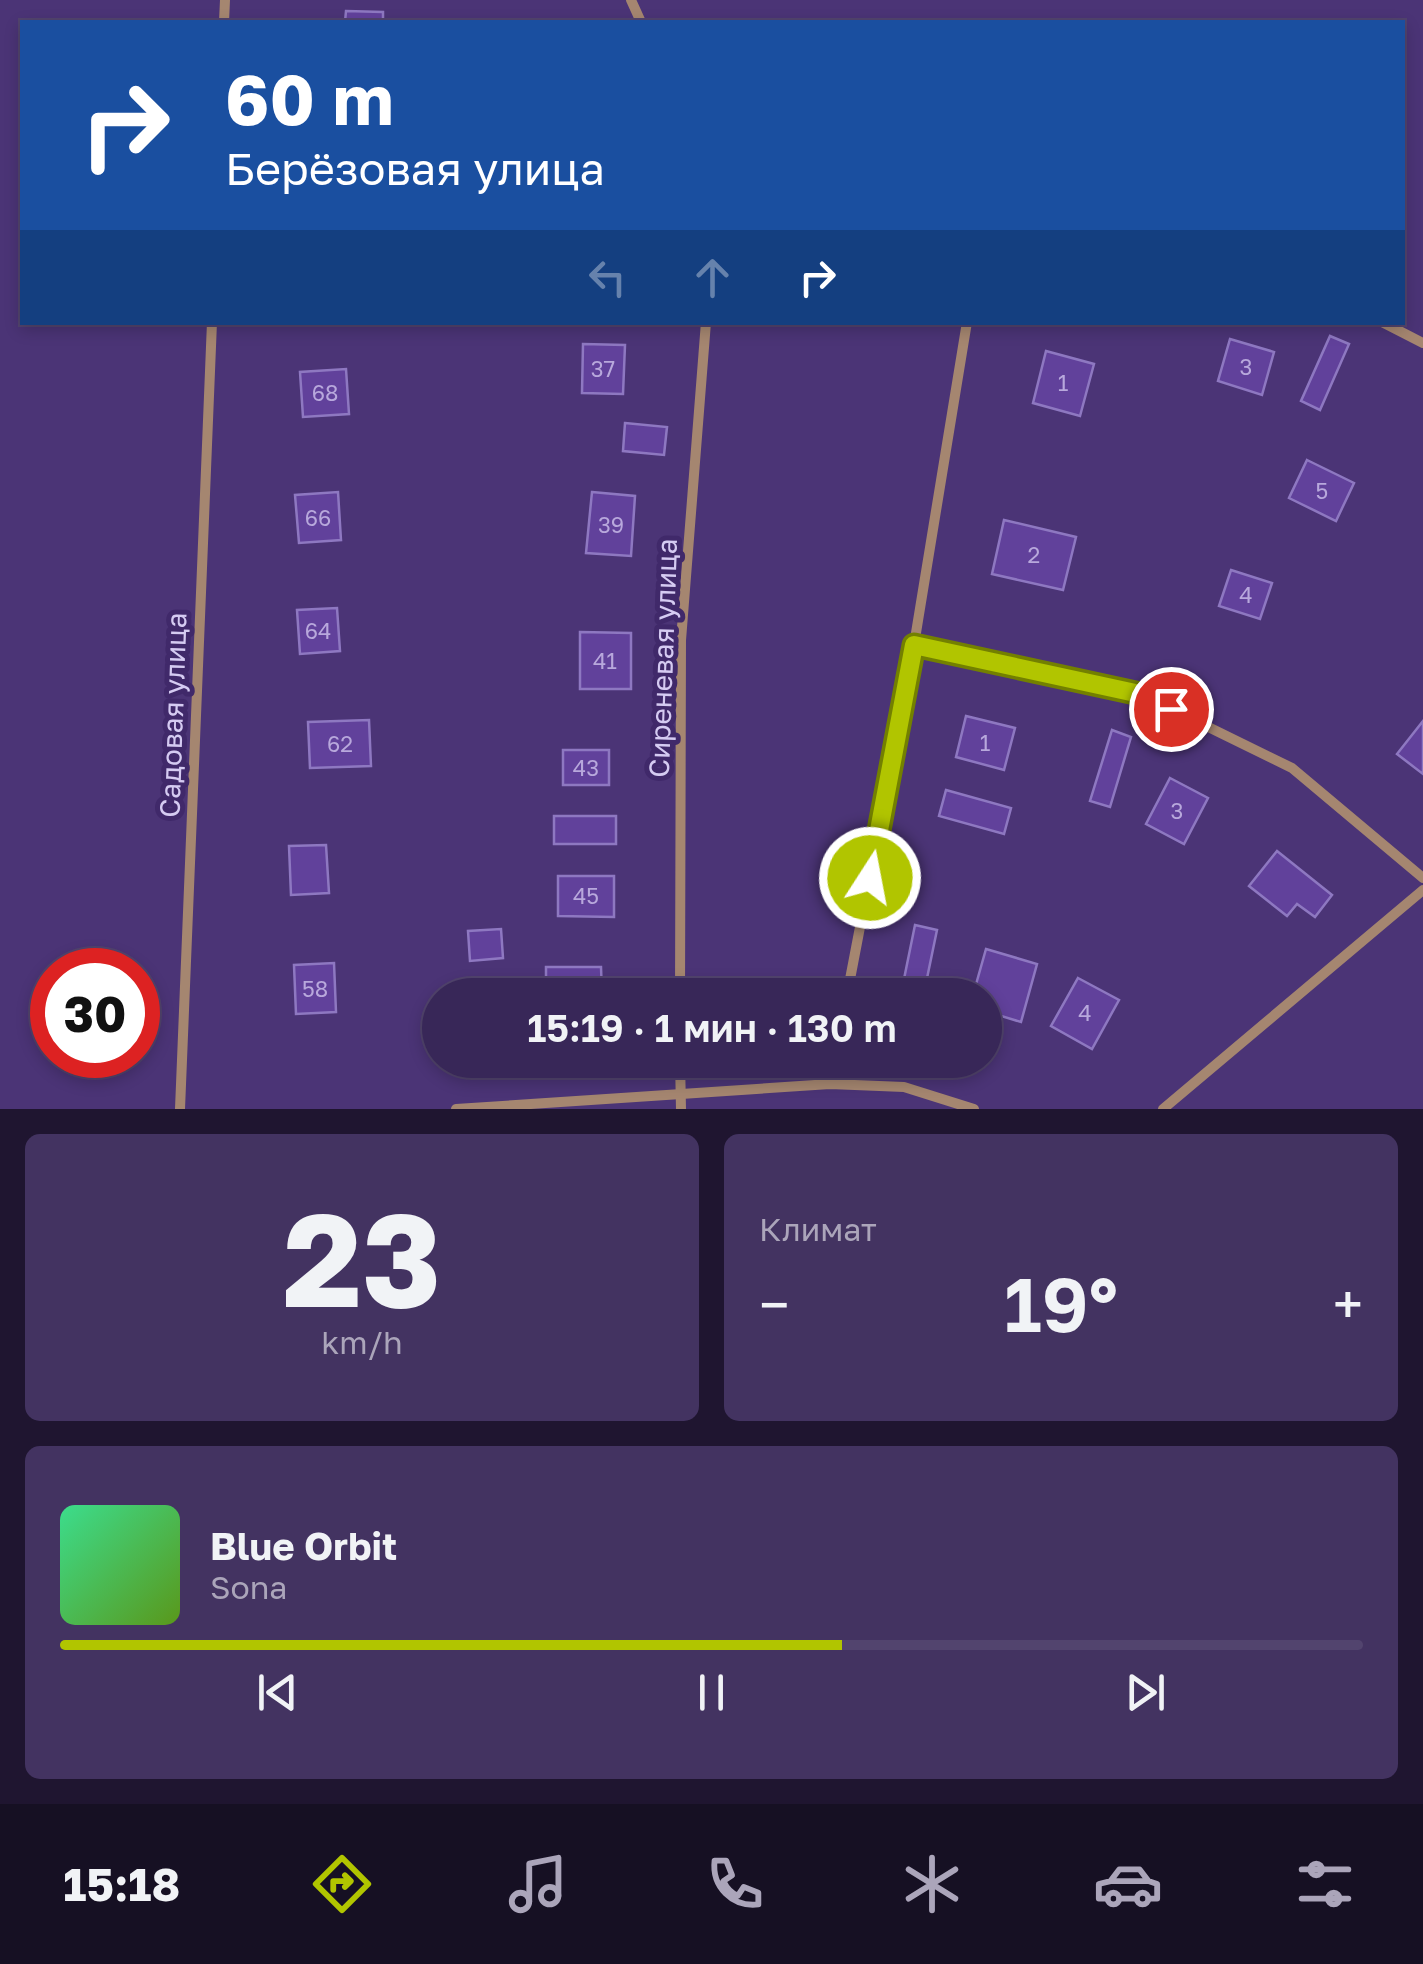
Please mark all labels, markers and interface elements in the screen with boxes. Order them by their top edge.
text: 60 m [225,56,394,140]
icon: right [60,60,190,190]
text: Берёзовая улица [225,141,605,195]
icon: left [580,250,635,305]
icon: ahead [685,250,740,305]
icon: right [790,250,845,305]
house number: 3 [1240,353,1252,380]
house number: 37 [591,355,615,382]
house number: 1 [1058,369,1069,396]
house number: 68 [312,379,338,406]
house number: 5 [1316,477,1328,504]
house number: 66 [305,504,331,531]
house number: 39 [598,511,624,538]
street label: Сиреневая улица [642,538,683,778]
house number: 2 [1028,541,1040,568]
house number: 4 [1239,581,1253,608]
street label: Садовая улица [152,612,193,818]
house number: 64 [305,617,331,644]
house number: 41 [593,647,617,674]
pin [1129,667,1214,752]
icon: arrive [1144,682,1199,737]
house number: 1 [980,729,991,756]
house number: 62 [327,730,353,757]
house number: 43 [573,754,599,781]
house number: 3 [1171,797,1183,824]
position arrow [818,826,922,930]
house number: 45 [573,882,599,909]
speed limit sign: 30 [30,948,160,1078]
house number: 58 [302,975,328,1002]
house number: 4 [1078,999,1092,1026]
text: 15:19 · 1 мин · 130 m [527,1005,897,1050]
text: 23 [283,1180,441,1336]
text: Климат [759,1210,877,1248]
text: 19° [1004,1258,1118,1349]
text: − [759,1271,789,1337]
text: + [1333,1271,1363,1337]
text: km/h [321,1323,403,1361]
text: Blue Orbit [210,1523,397,1568]
text: Sona [210,1568,287,1606]
icon: previous [250,1665,305,1720]
icon: pause [684,1665,739,1720]
icon: next [1118,1665,1173,1720]
icon: directions [307,1849,377,1919]
icon: music [503,1849,573,1919]
icon: phone [700,1849,770,1919]
icon: climate [897,1849,967,1919]
icon: car [1093,1849,1163,1919]
icon: filters [1290,1849,1360,1919]
text: 15:18 [63,1857,180,1911]

